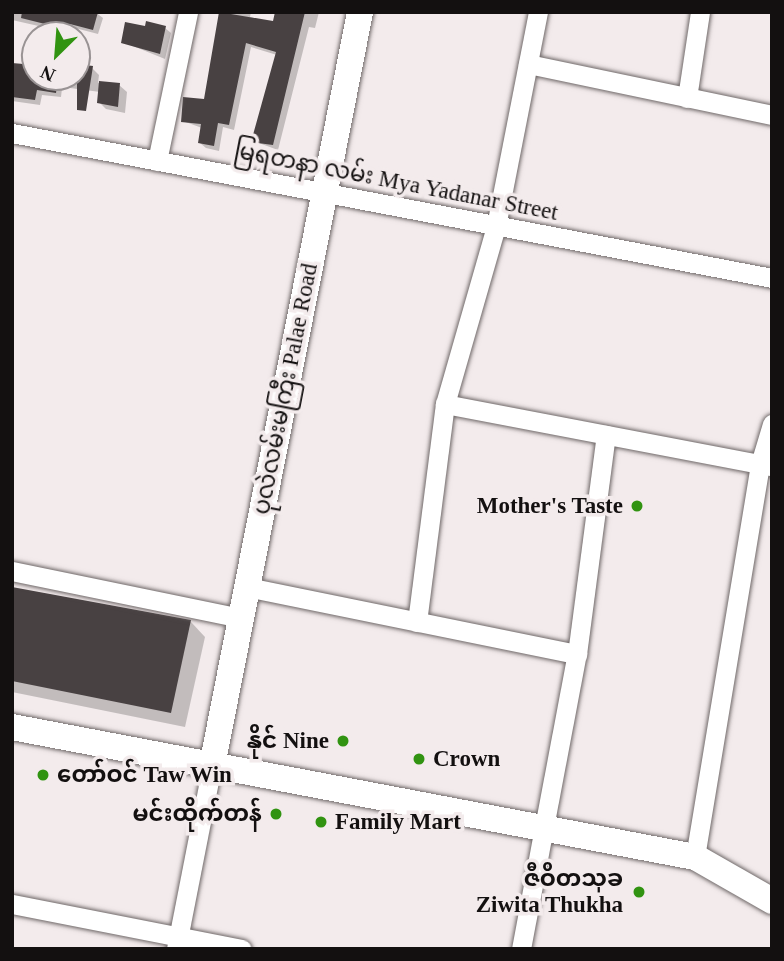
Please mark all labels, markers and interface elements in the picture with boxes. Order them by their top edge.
north arrow [21,21,91,91]
text: N [37,61,58,86]
street label: မြရတနာ လမ်း Mya Yadanar Street [231,137,561,227]
street label: ပုလဲလမ်းမကြီး Palae Road [248,261,324,517]
place label: Mother's Taste [476,492,623,520]
marker: Mother's Taste [629,498,645,514]
place label: နိုင် Nine [247,727,329,755]
marker: နိုင် Nine [335,733,351,749]
place label: Crown [433,745,500,773]
marker: Crown [411,751,427,767]
place label: တော်ဝင် Taw Win [57,761,232,789]
marker: တော်ဝင် Taw Win [35,767,51,783]
place label: မင်းထိုက်တန် [132,800,262,828]
marker: မင်းထိုက်တန် [268,806,284,822]
place label: Family Mart [335,808,461,836]
marker: Family Mart [313,814,329,830]
place label: ဇီဝိတသုခ Ziwita Thukha [475,865,623,919]
marker: ဇီဝိတသုခ Ziwita Thukha [629,882,649,902]

